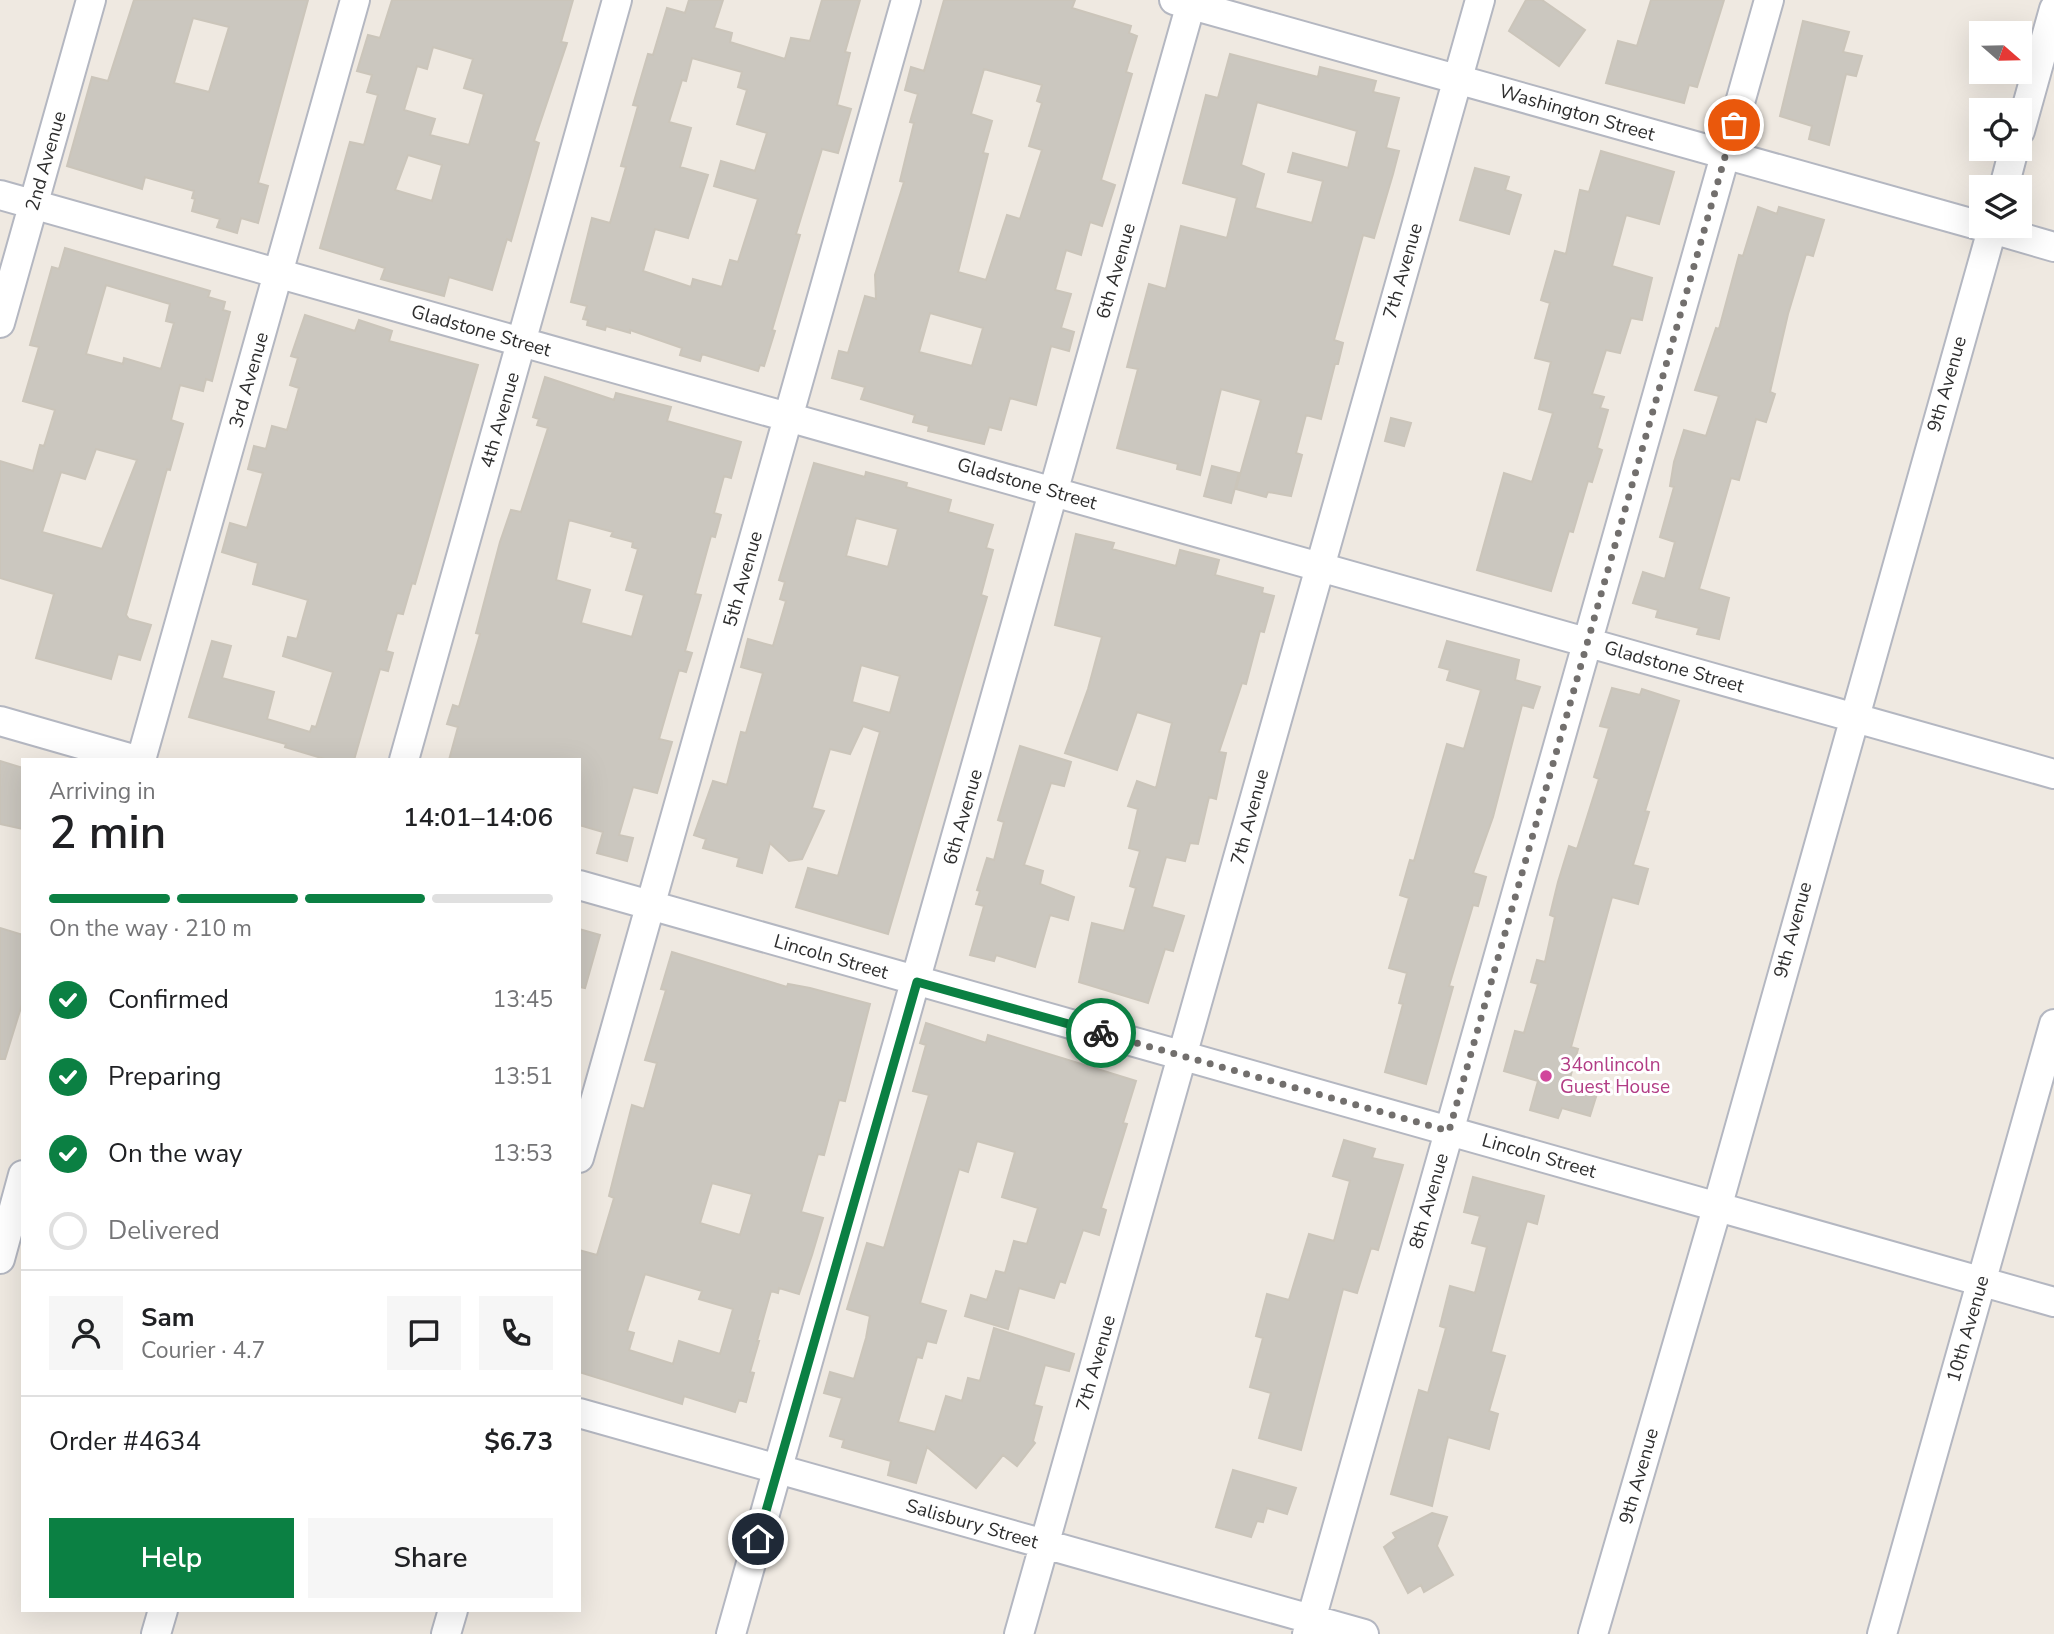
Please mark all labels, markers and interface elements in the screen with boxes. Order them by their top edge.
north arrow [1969,21,2032,84]
map controls [1969,21,2032,238]
street label: Washington Street [1496,78,1658,148]
pin [1704,95,1764,155]
button: locate [1969,98,2032,161]
icon: bag [1715,106,1753,144]
street label: 2nd Avenue [19,108,73,214]
button: layers [1969,175,2032,238]
street label: 6th Avenue [1090,220,1142,322]
street label: 7th Avenue [1377,220,1429,322]
street label: Gladstone Street [408,299,554,363]
street label: 3rd Avenue [223,329,275,431]
street label: 9th Avenue [1921,333,1973,435]
street label: 4th Avenue [474,369,526,471]
street label: Gladstone Street [954,452,1100,516]
street label: 5th Avenue [717,528,769,630]
street label: Gladstone Street [1601,635,1747,699]
street label: 6th Avenue [937,766,989,868]
street label: 7th Avenue [1225,766,1275,868]
text: Arriving in [49,776,156,807]
text: 14:01–14:06 [403,800,553,835]
text: 2 min [49,801,166,864]
street label: 9th Avenue [1768,879,1818,981]
text: On the way · 210 m [49,913,252,944]
street label: Lincoln Street [771,928,892,986]
icon: check [49,981,87,1019]
text: Confirmed [108,982,229,1017]
text: 13:45 [493,984,553,1015]
courier [1066,998,1136,1068]
icon: bike [1082,1014,1120,1052]
place label: 34onlincoln Guest House [1560,1052,1670,1100]
icon: check [49,1058,87,1096]
text: Preparing [108,1059,221,1094]
text: 13:51 [493,1061,553,1092]
marker: 34onlincoln Guest House [1538,1068,1554,1084]
street label: Lincoln Street [1479,1127,1600,1185]
icon: check [49,1135,87,1173]
text: On the way [108,1136,242,1171]
text: 13:53 [493,1138,553,1169]
street label: 8th Avenue [1403,1150,1455,1252]
text: Delivered [108,1213,220,1248]
street label: 10th Avenue [1940,1273,1996,1385]
button: person [49,1296,123,1370]
button: chat [387,1296,461,1370]
button: phone [479,1296,553,1370]
text: Sam [141,1300,194,1335]
street label: 7th Avenue [1070,1312,1122,1414]
text: Courier · 4.7 [141,1335,265,1366]
text: Order #4634 [49,1424,201,1459]
text: $6.73 [484,1424,553,1459]
street label: 9th Avenue [1613,1425,1665,1527]
street label: Salisbury Street [903,1493,1042,1555]
pin [728,1509,788,1569]
button: Help [49,1518,294,1598]
button: Share [308,1518,553,1598]
icon: home [739,1520,777,1558]

